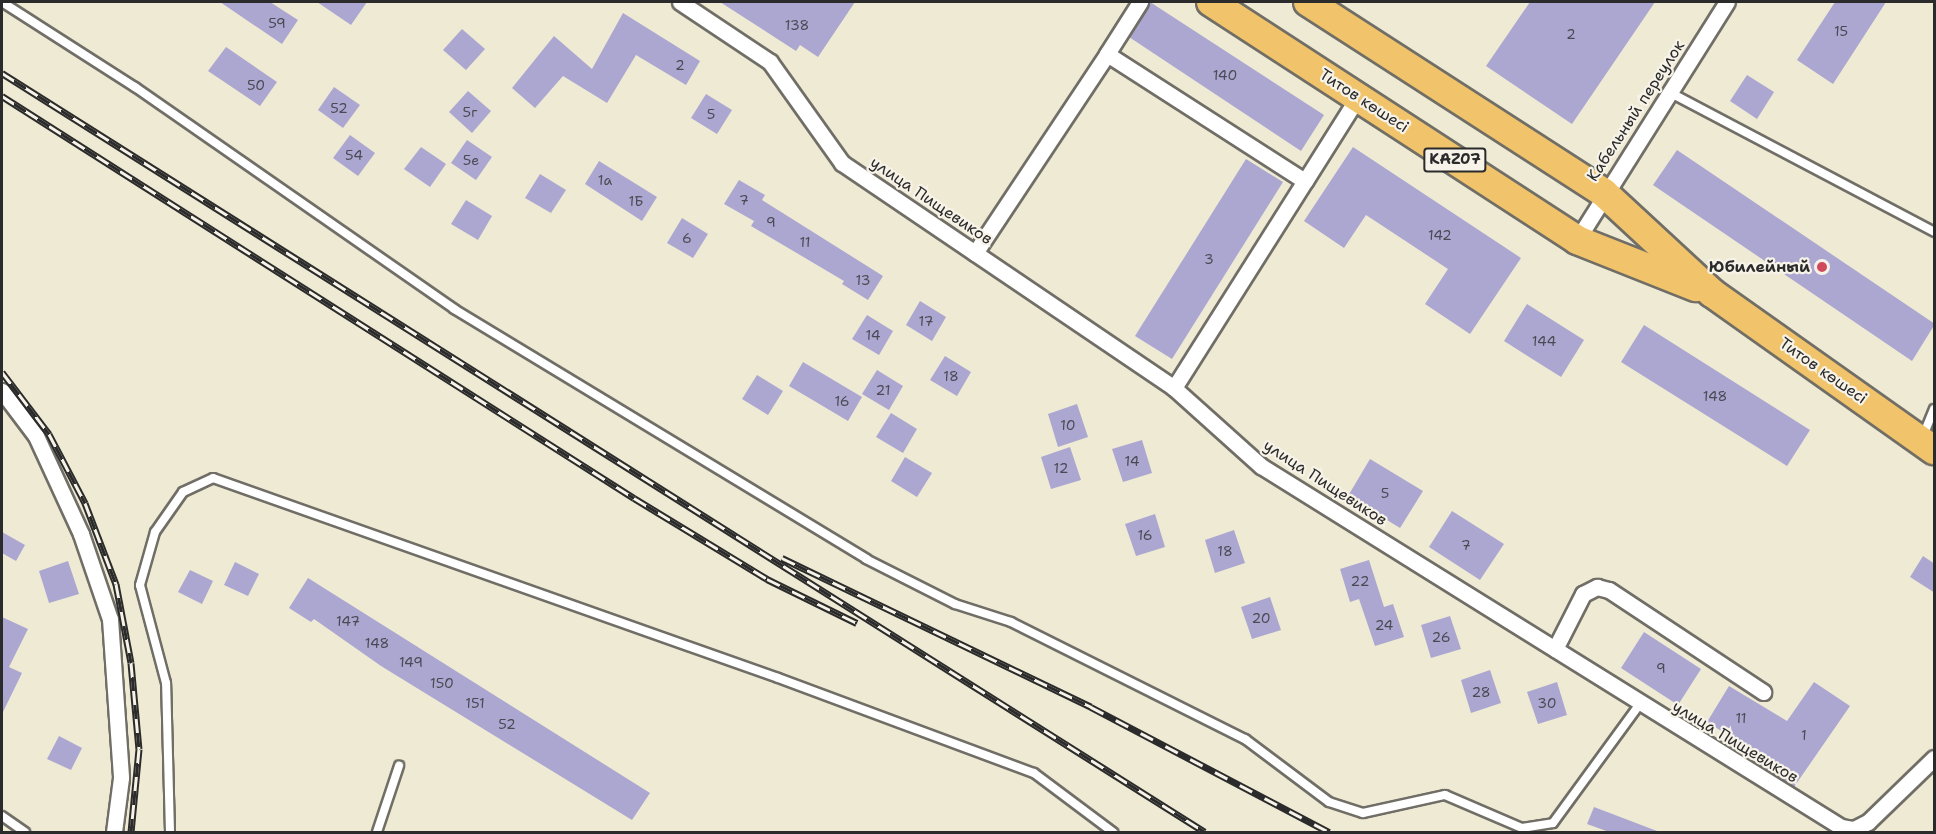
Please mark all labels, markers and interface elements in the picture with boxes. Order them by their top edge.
house number: 59 [268,15,286,31]
house number: 138 [785,17,809,33]
house number: 15 [1834,23,1848,39]
house number: 2 [1566,26,1576,42]
street label: Кабельный переулок [1583,37,1689,185]
house number: 2 [675,57,685,73]
street label: Титов көшесі [1316,65,1412,137]
house number: 140 [1213,67,1237,83]
house number: 50 [247,77,265,93]
house number: 52 [330,100,348,116]
house number: 5г [463,104,477,120]
house number: 5 [707,106,715,122]
house number: 54 [345,147,363,163]
road number: KAZ07 [1422,148,1488,172]
house number: 5е [463,152,479,168]
street label: улица Пищевиков [866,153,996,249]
house number: 1а [598,172,612,188]
house number: 7 [739,192,749,208]
house number: 1Б [628,193,644,209]
house number: 9 [766,214,776,230]
house number: 142 [1428,227,1452,243]
house number: 6 [682,230,692,246]
house number: 11 [799,234,811,250]
house number: 3 [1204,251,1214,267]
place label: Юбилейный [1709,257,1810,277]
marker: Юбилейный [1815,260,1829,274]
house number: 13 [856,272,870,288]
house number: 17 [919,313,933,329]
house number: 14 [865,327,881,343]
house number: 144 [1532,333,1556,349]
street label: Титов көшесі [1775,334,1871,408]
house number: 18 [943,368,959,384]
house number: 21 [876,382,890,398]
house number: 148 [1703,388,1727,404]
house number: 16 [834,393,850,409]
house number: 10 [1060,417,1076,433]
street label: улица Пищевиков [1260,436,1390,530]
house number: 14 [1124,453,1140,469]
house number: 12 [1054,460,1068,476]
house number: 5 [1381,485,1389,501]
house number: 16 [1137,527,1153,543]
house number: 7 [1461,537,1471,553]
house number: 18 [1217,543,1233,559]
house number: 22 [1351,573,1369,589]
house number: 20 [1251,610,1271,626]
house number: 147 [336,613,360,629]
house number: 24 [1375,617,1393,633]
house number: 26 [1432,629,1450,645]
house number: 148 [365,635,389,651]
house number: 149 [399,654,423,670]
house number: 9 [1656,660,1666,676]
house number: 150 [430,675,454,691]
house number: 28 [1471,684,1491,700]
house number: 151 [465,695,485,711]
house number: 30 [1537,695,1557,711]
street label: улица Пищевиков [1669,697,1801,787]
house number: 11 [1735,710,1747,726]
house number: 52 [498,716,516,732]
house number: 1 [1801,727,1807,743]

